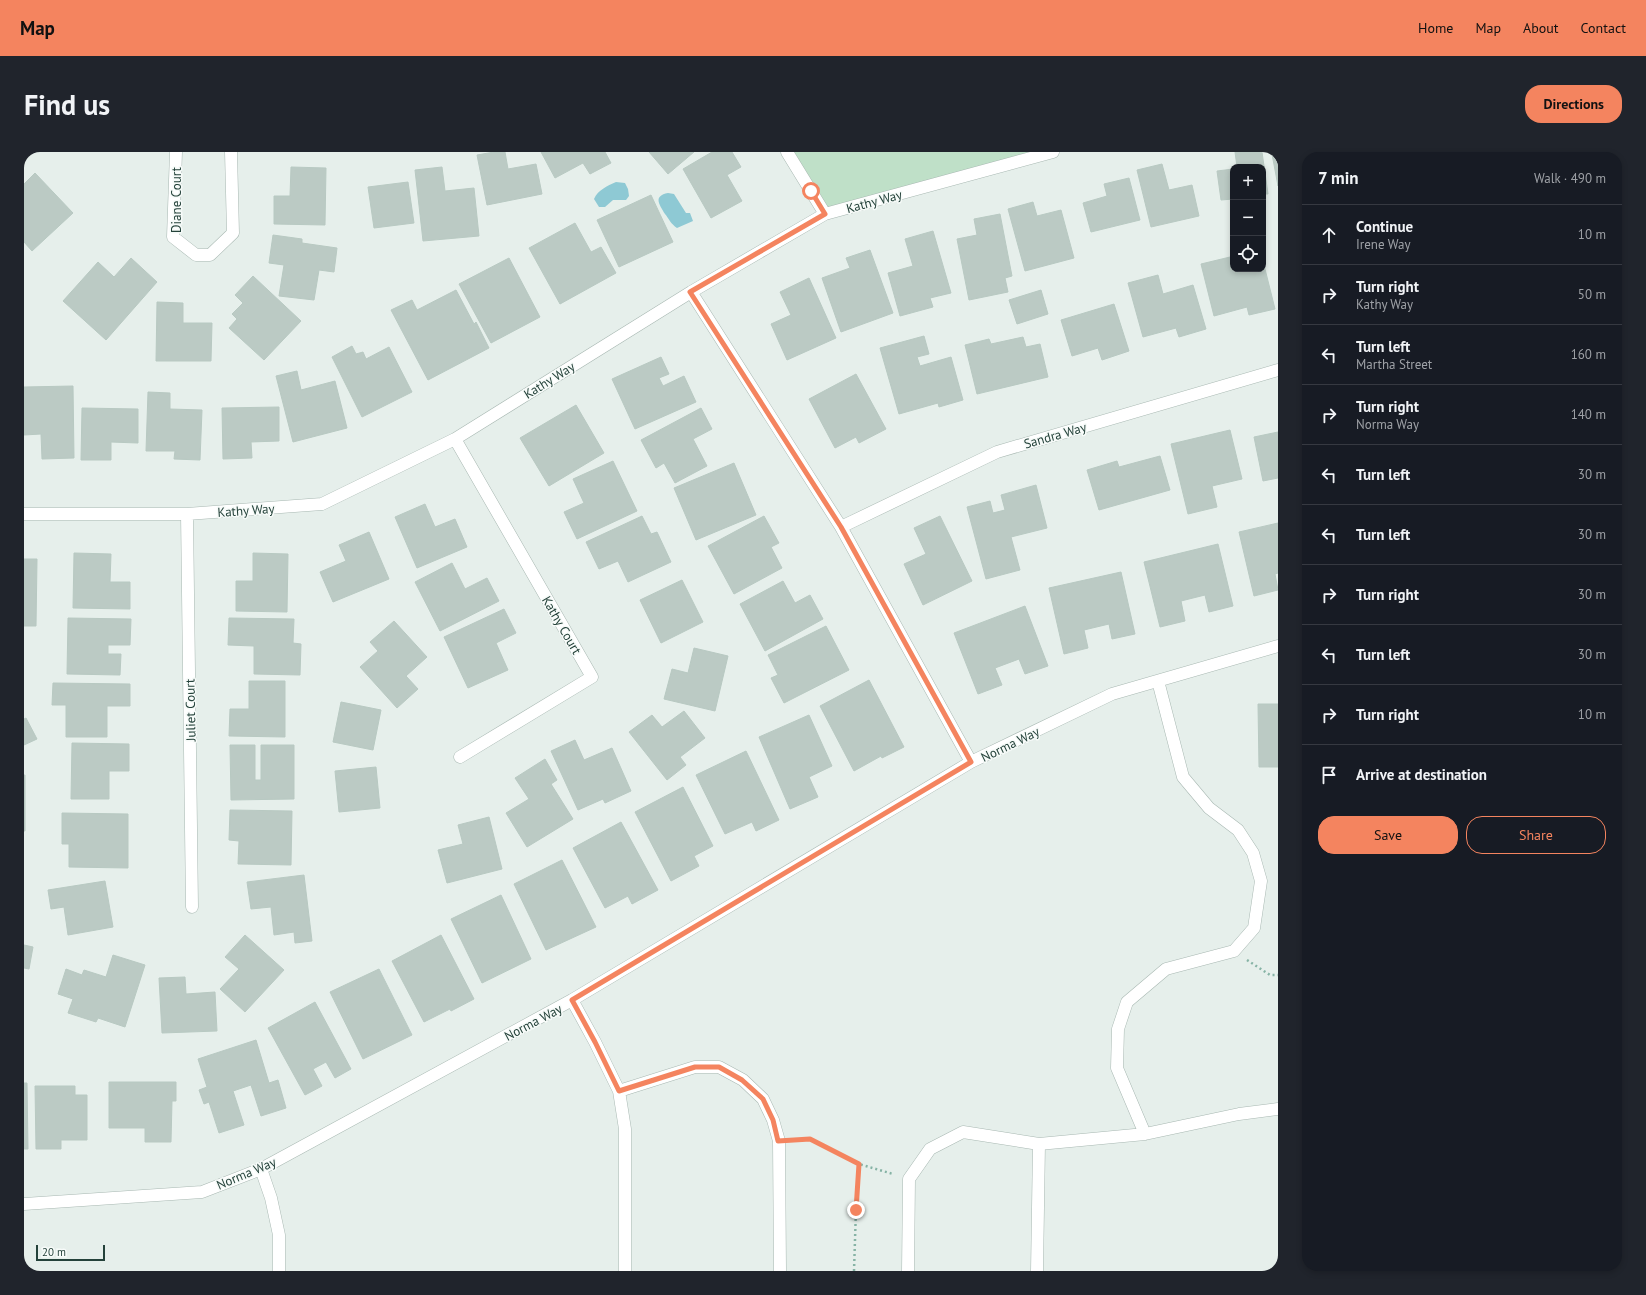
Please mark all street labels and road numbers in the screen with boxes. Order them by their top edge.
street label: Diane Court [168,167,185,233]
street label: Kathy Way [844,186,904,217]
street label: Kathy Way [521,358,578,403]
street label: Sandra Way [1022,418,1088,453]
street label: Kathy Way [217,500,275,521]
street label: Kathy Court [538,593,585,658]
street label: Juliet Court [181,678,200,742]
street label: Norma Way [978,723,1042,766]
street label: Norma Way [501,1000,565,1045]
street label: Norma Way [214,1153,279,1194]

